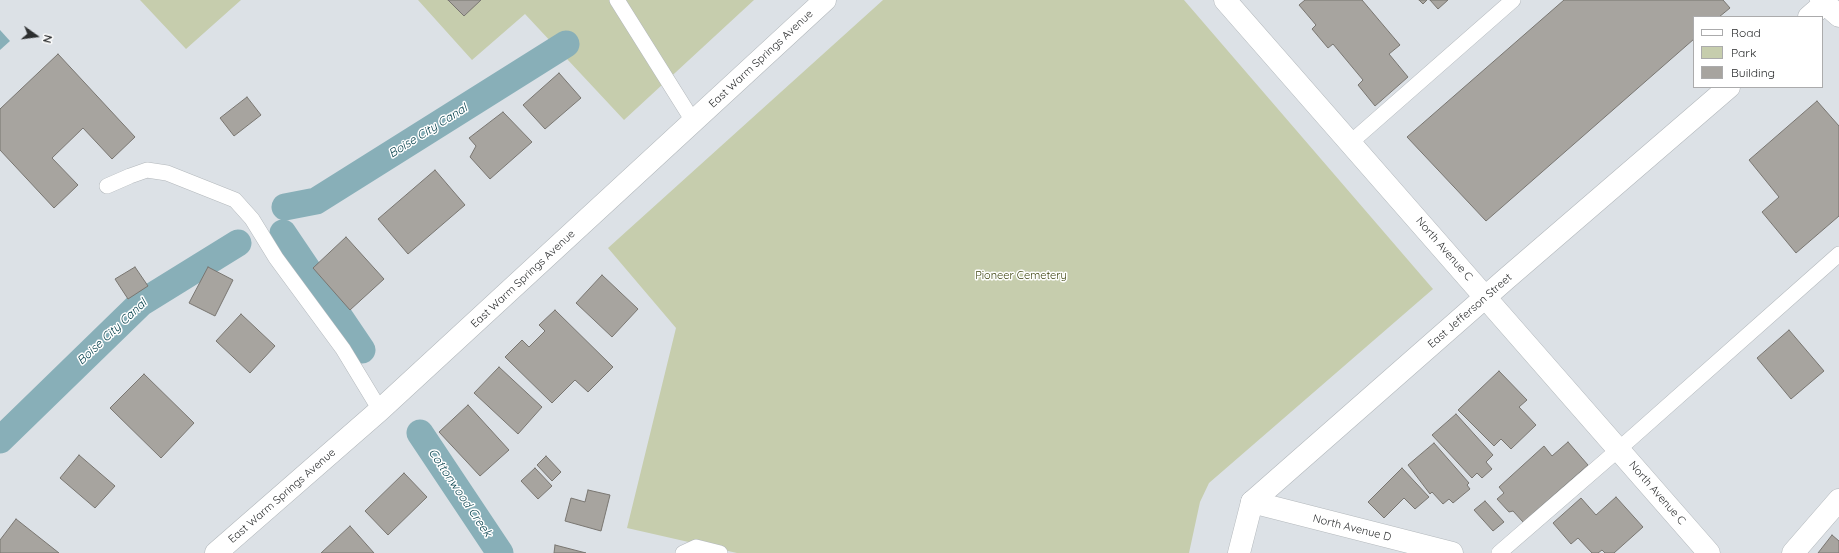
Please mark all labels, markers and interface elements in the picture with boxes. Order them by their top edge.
street label: East Warm Springs Avenue [706,7,816,111]
north arrow [16,16,56,56]
legend [1693,16,1823,88]
text: Road [1731,25,1761,40]
text: N [40,33,55,45]
text: Park [1731,45,1756,60]
text: Building [1731,65,1775,80]
water label: Boise City Canal [386,101,470,161]
street label: North Avenue C [1413,215,1475,283]
street label: East Warm Springs Avenue [468,227,578,331]
park label: Pioneer Cemetery [975,269,1067,283]
street label: East Jefferson Street [1425,271,1515,351]
water label: Boise City Canal [74,296,150,368]
street label: East Warm Springs Avenue [226,446,338,546]
water label: Cottonwood Creek [425,446,495,540]
street label: North Avenue C [1626,459,1688,527]
street label: North Avenue D [1311,512,1393,544]

